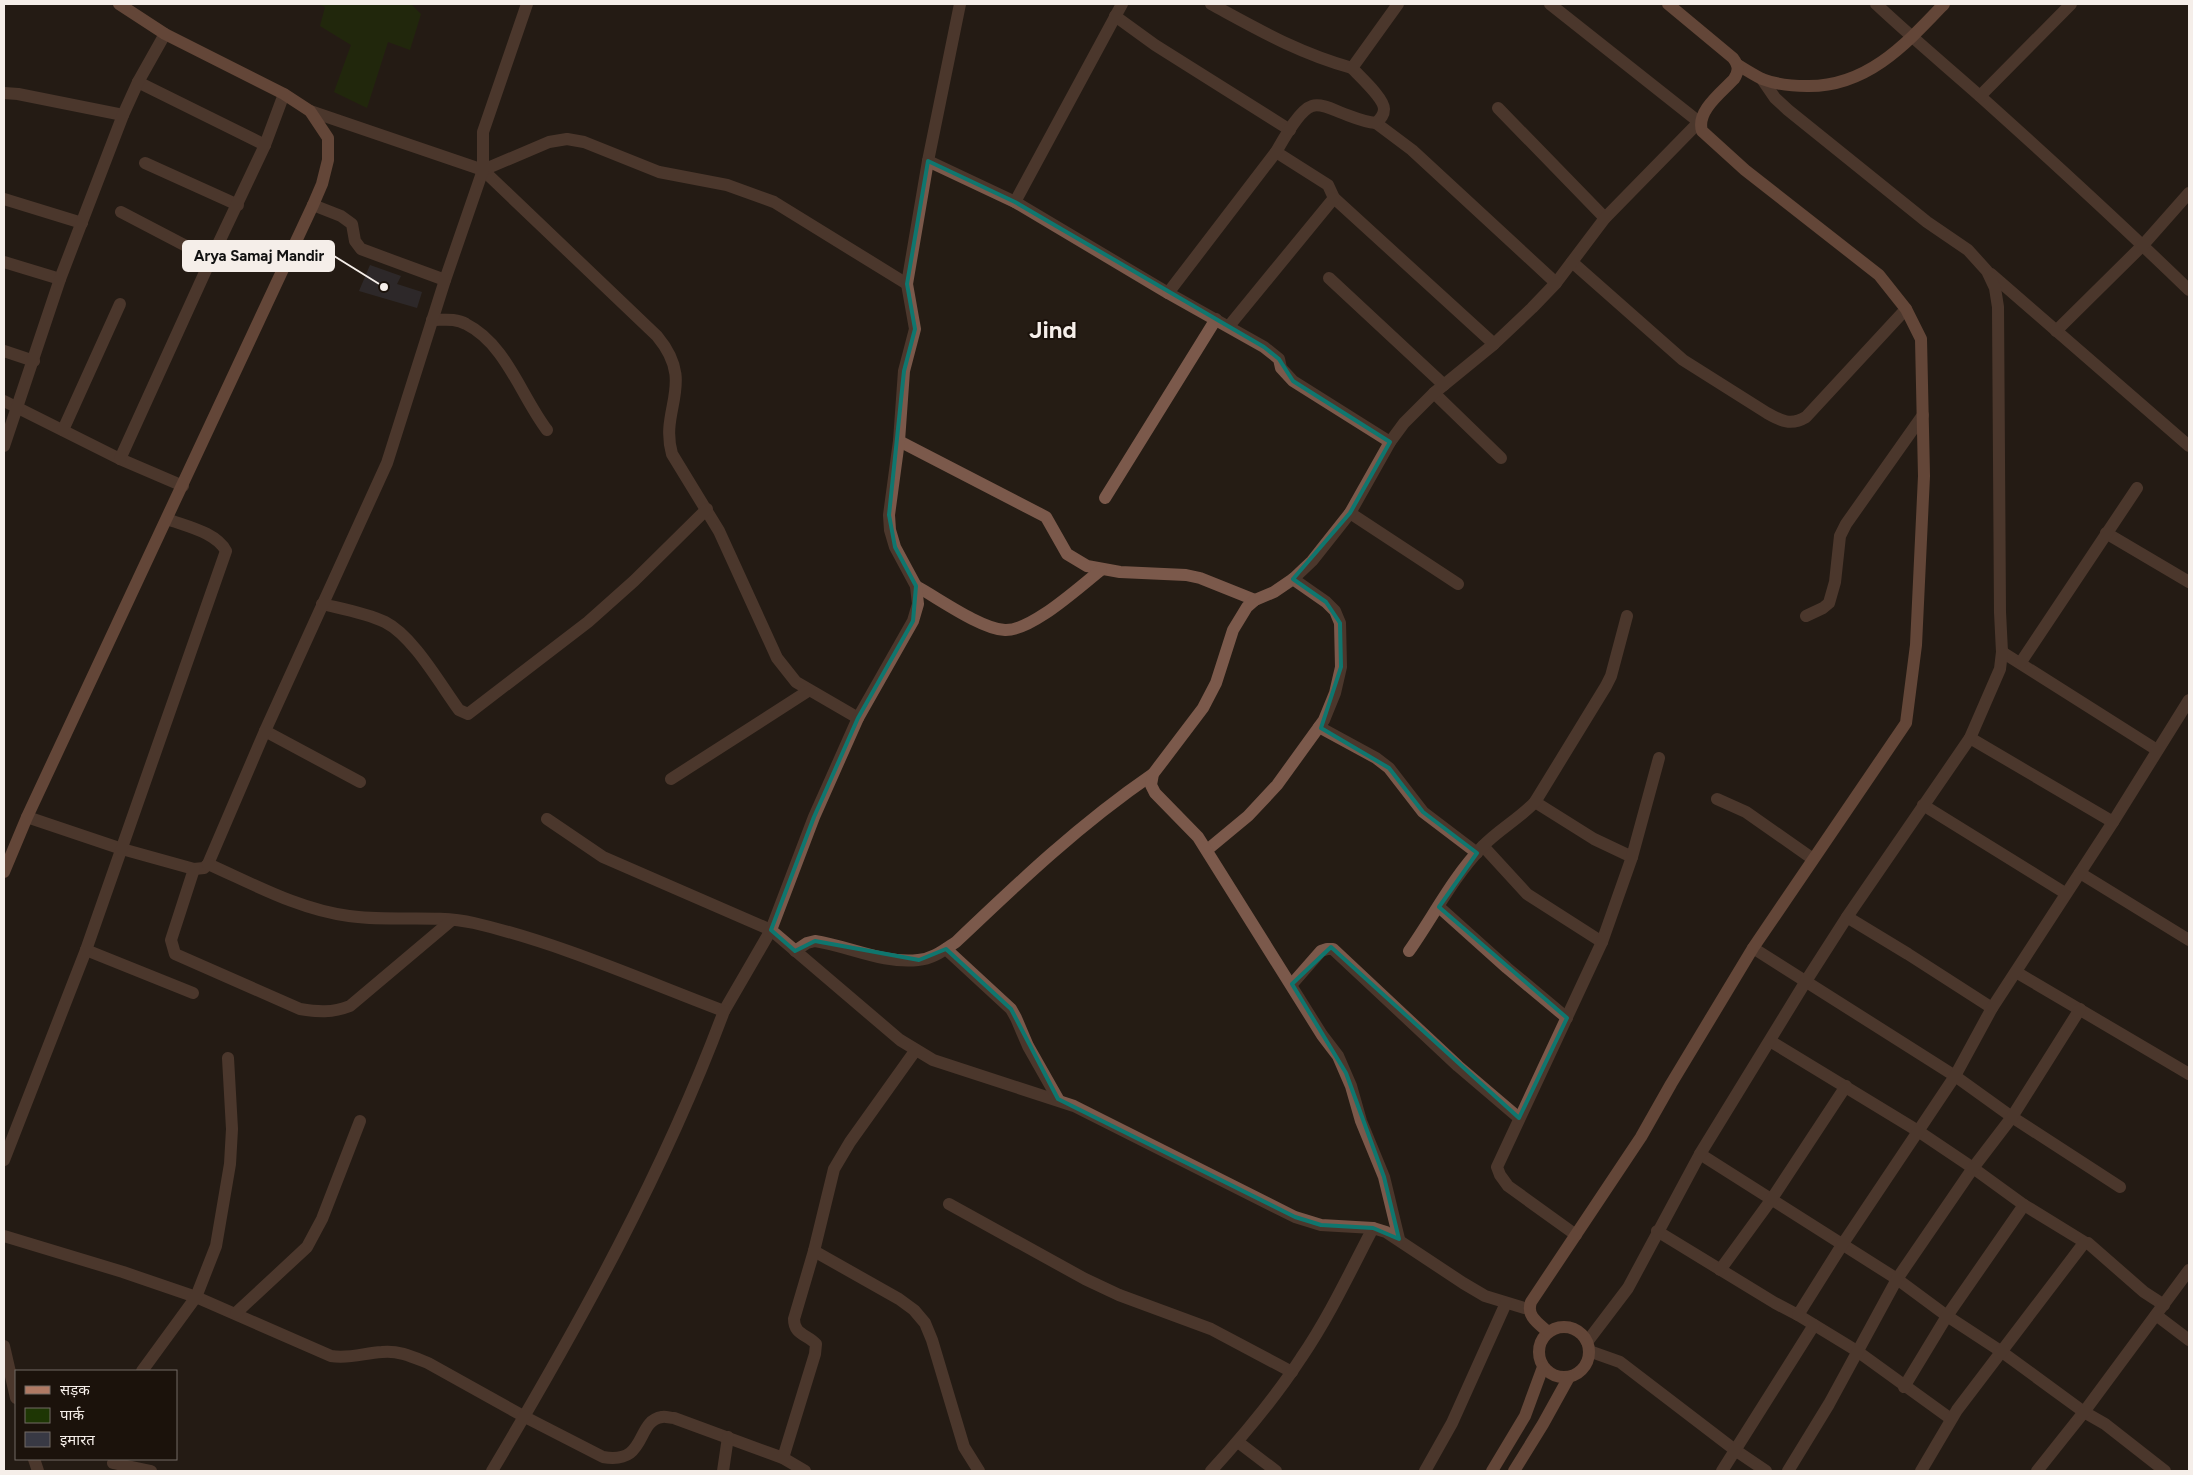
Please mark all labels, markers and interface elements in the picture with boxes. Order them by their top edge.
callout: Arya Samaj Mandir [183,241,334,271]
text: Arya Samaj Mandir [194,247,325,265]
district label: Jind [1029,315,1077,344]
legend [15,1370,178,1460]
text: सड़क [60,1381,90,1399]
text: पार्क [60,1406,84,1424]
text: इमारत [60,1431,95,1449]

